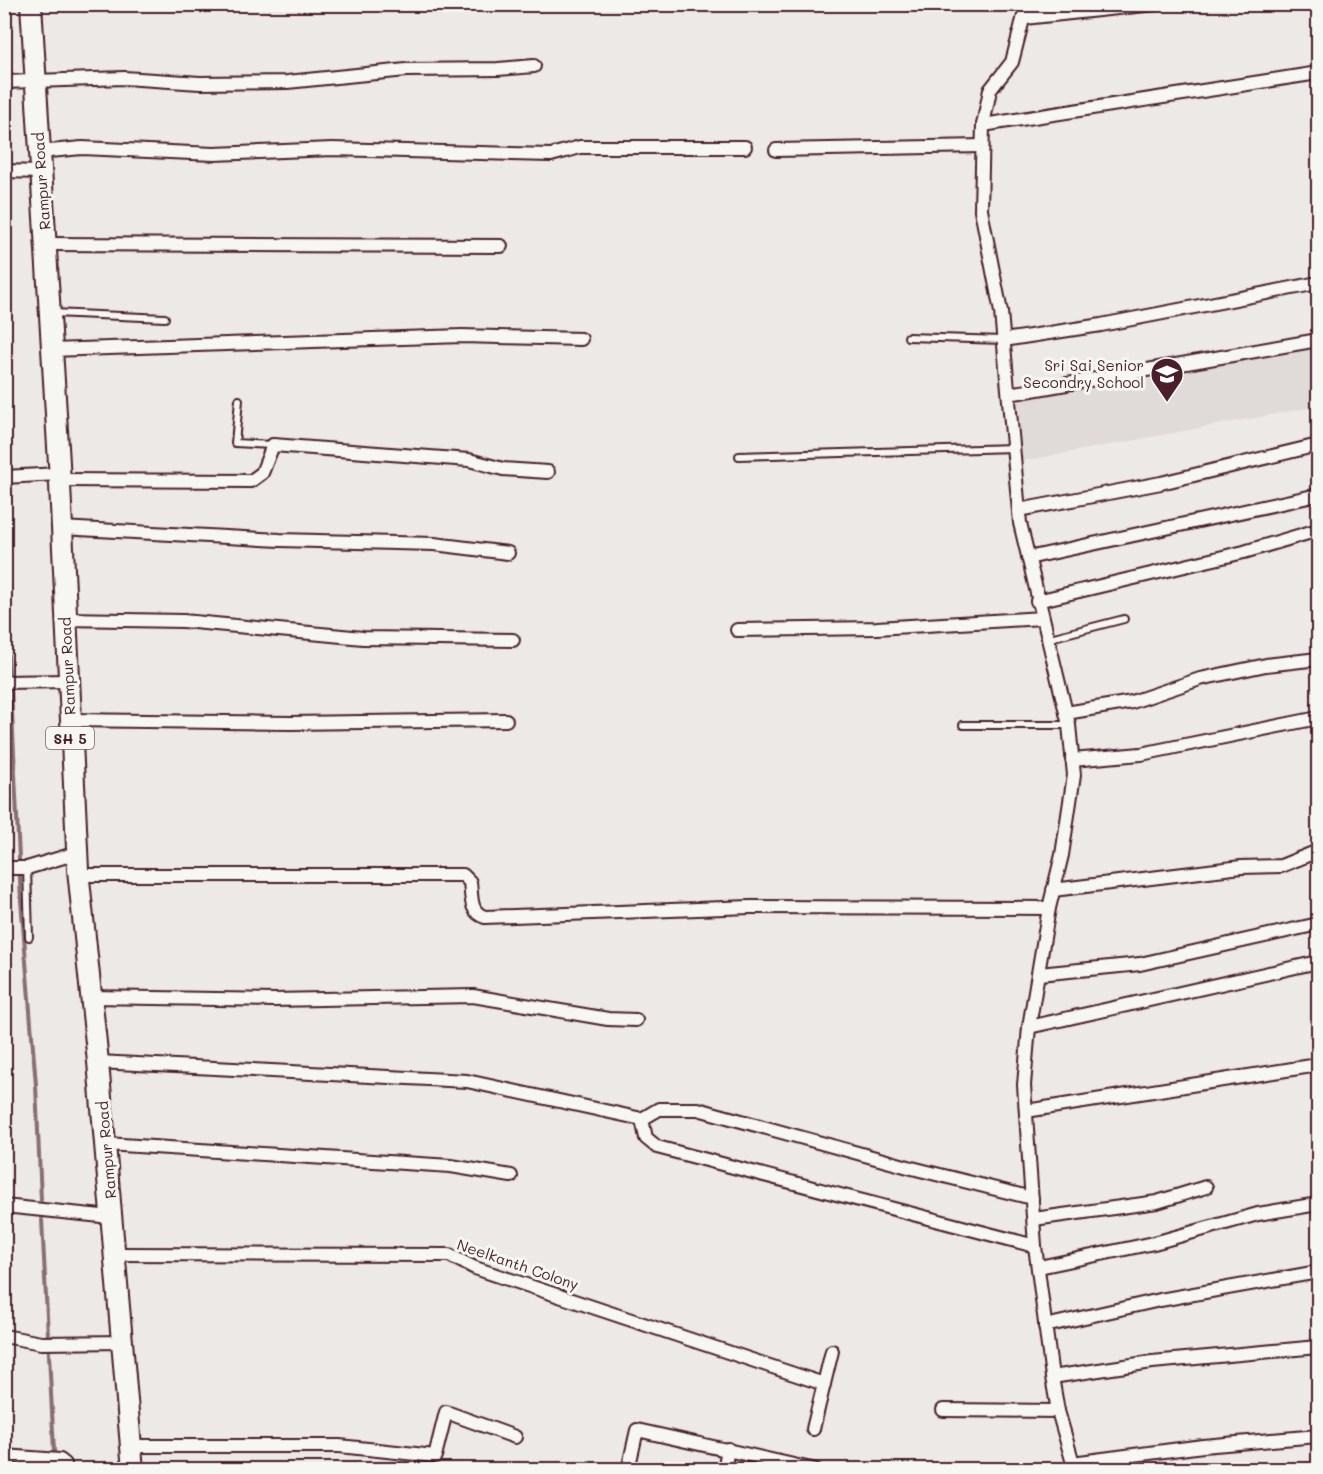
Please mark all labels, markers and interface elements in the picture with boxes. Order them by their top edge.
street label: Rampur Road [28,131,54,231]
place label: Sri Sai Senior Secondry School [1023,355,1144,392]
school or university icon: Sri Sai Senior Secondry School [1149,356,1185,403]
street label: Rampur Road [54,617,80,715]
road number: SH 5 [46,727,94,749]
street label: Rampur Road [92,1100,120,1200]
street label: Neelkanth Colony [455,1234,582,1294]

